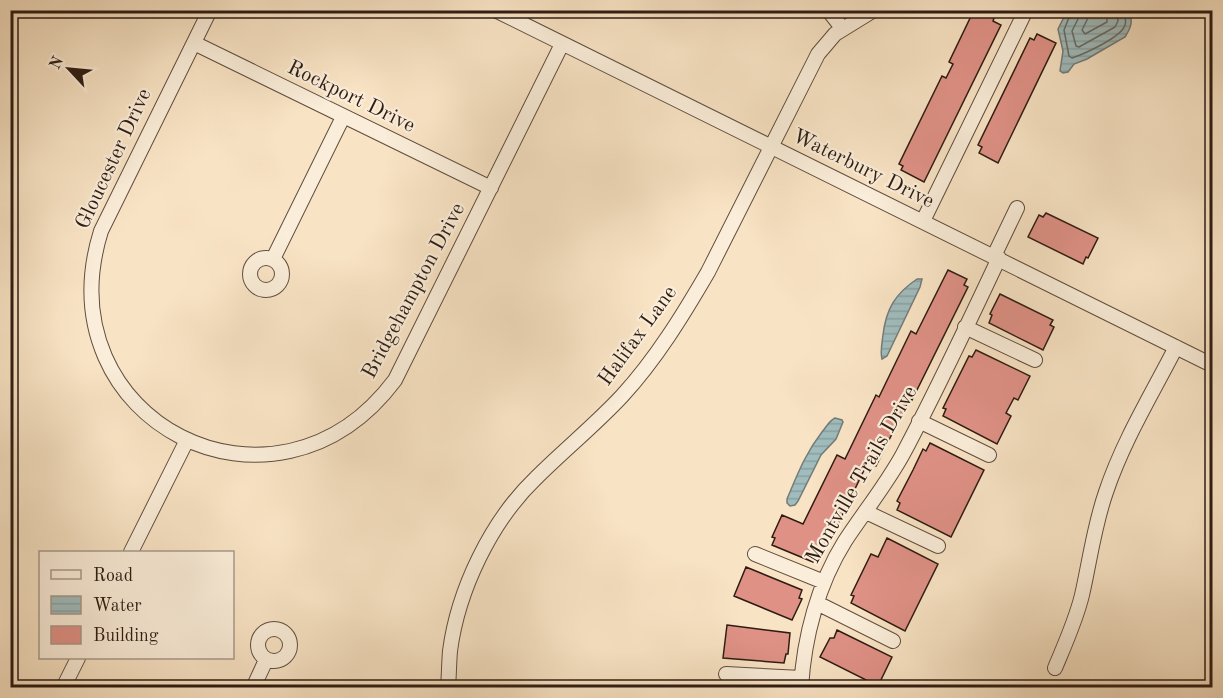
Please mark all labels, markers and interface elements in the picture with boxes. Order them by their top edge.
north arrow [39,39,99,99]
text: N [47,54,68,72]
street label: Rockport Drive [284,57,418,137]
street label: Gloucester Drive [72,86,156,232]
street label: Waterbury Drive [789,126,937,212]
street label: Bridgehampton Drive [359,200,469,382]
street label: Halifax Lane [595,282,681,390]
street label: Montville Trails Drive [803,383,921,567]
legend [39,551,234,659]
text: Road [93,567,133,585]
text: Water [93,597,142,615]
text: Building [93,627,159,645]

